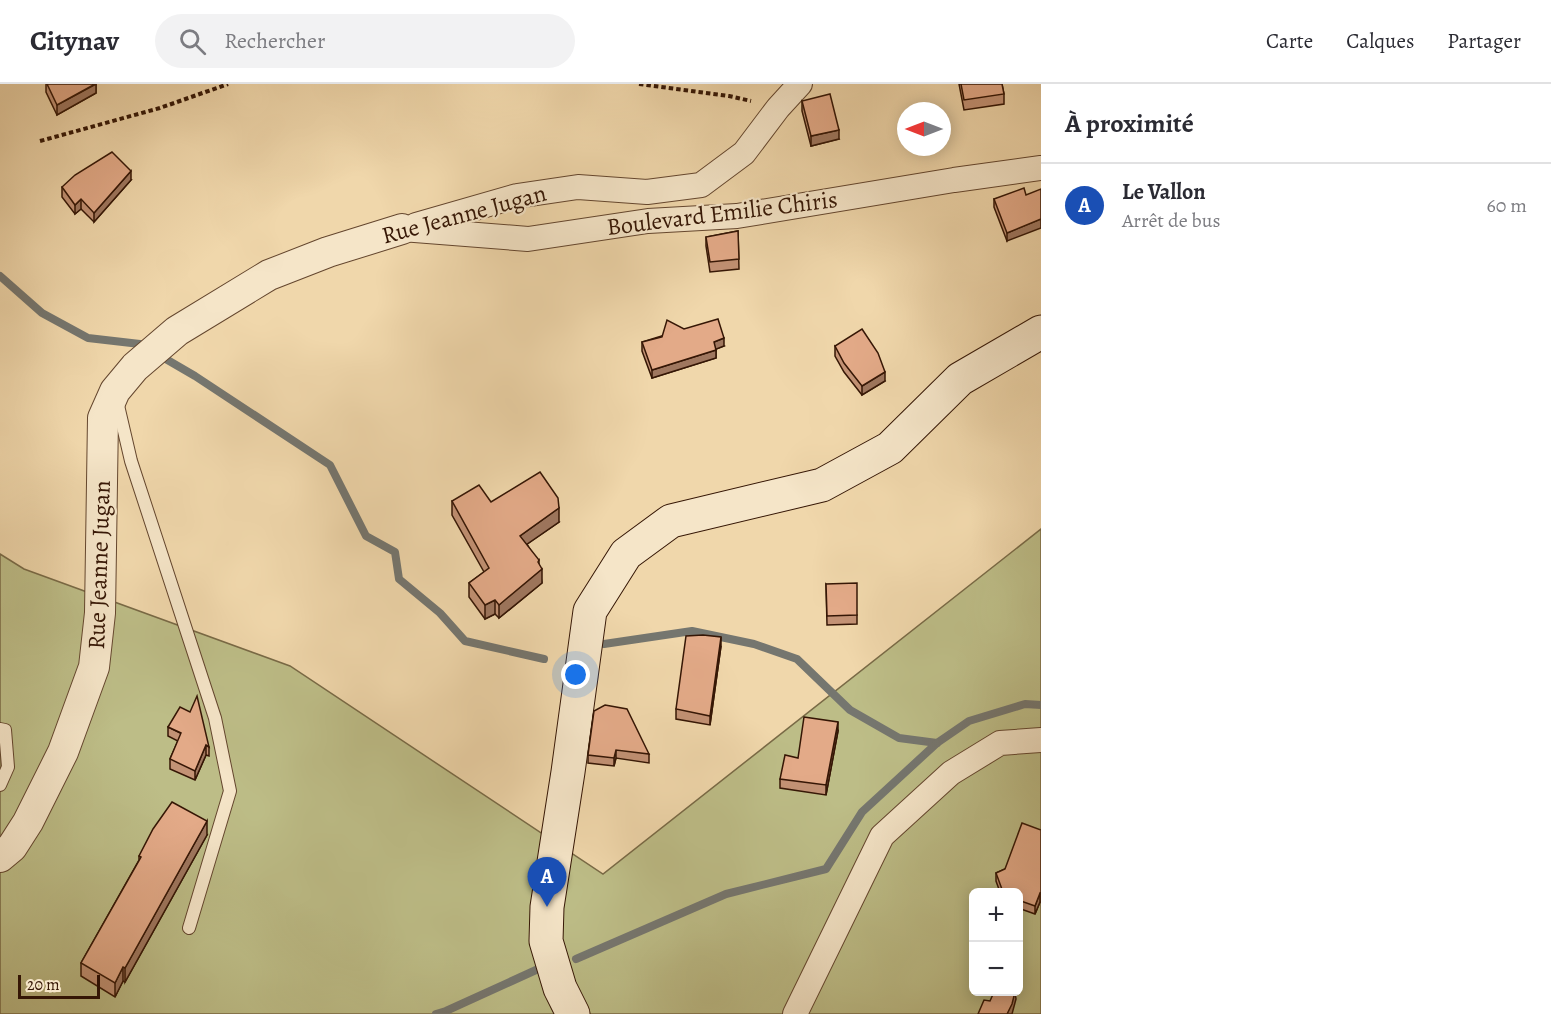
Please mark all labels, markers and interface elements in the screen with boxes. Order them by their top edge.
search box [155,14,575,68]
text: Citynav [30,22,119,60]
icon: search [176,25,209,58]
text: Rechercher [224,26,325,56]
text: Carte [1266,27,1313,55]
text: Calques [1346,27,1414,55]
text: Partager [1447,27,1521,55]
north arrow [897,102,951,156]
text: À proximité [1065,106,1194,141]
street label: Rue Jeanne Jugan [378,177,550,251]
text: Le Vallon [1122,177,1206,207]
street label: Boulevard Emilie Chiris [605,183,839,243]
text: A [1078,192,1091,219]
text: 60 m [1487,192,1527,219]
text: Arrêt de bus [1122,207,1221,234]
street label: Rue Jeanne Jugan [80,480,118,650]
your location [561,660,590,689]
pin: A [528,858,566,907]
map controls [969,888,1023,996]
button: + [969,888,1023,942]
button: − [969,942,1023,996]
scale bar [18,972,100,1000]
text: 20 m [27,974,60,996]

